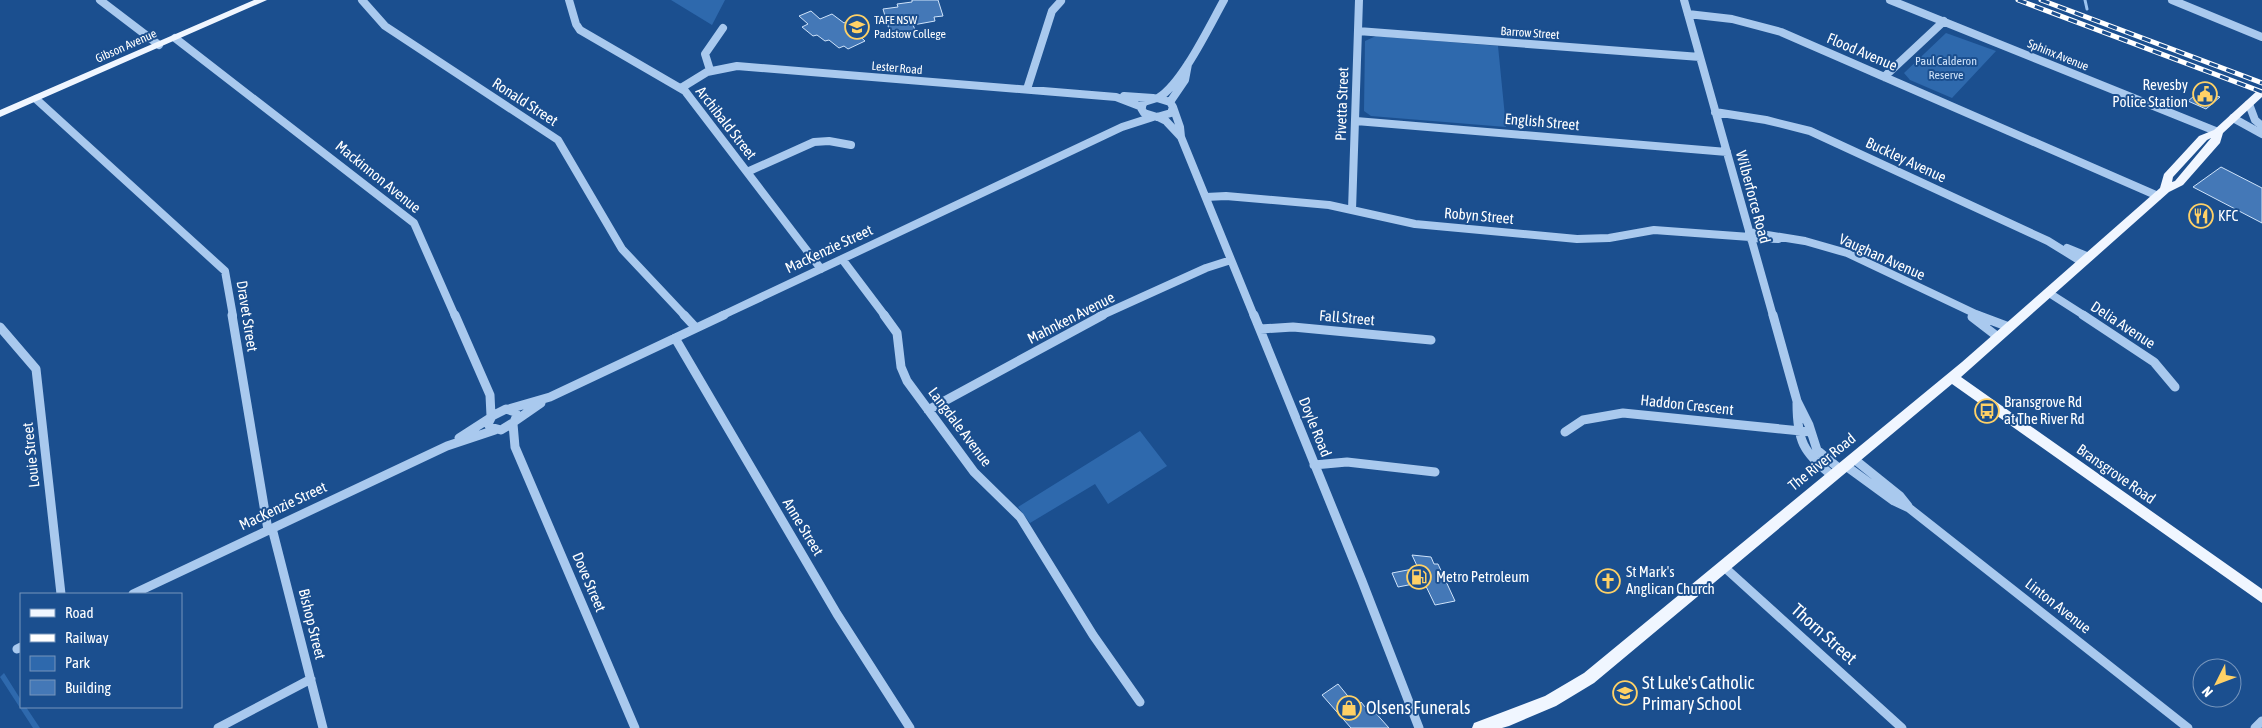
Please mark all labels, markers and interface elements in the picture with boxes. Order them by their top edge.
place label: TAFE NSW Padstow College [874,13,946,41]
school or university icon: TAFE NSW Padstow College [844,14,870,40]
street label: Barrow Street [1500,24,1560,42]
street label: Gibson Avenue [93,26,159,66]
street label: Flood Avenue [1825,29,1900,74]
street label: Sphinx Avenue [2025,36,2091,74]
park label: Paul Calderon Reserve [1915,54,1977,82]
street label: Lester Road [871,59,923,77]
street label: Pivetta Street [1332,67,1351,141]
street label: Ronald Street [489,74,561,129]
place label: Revesby Police Station [2112,76,2188,110]
public building icon: Revesby Police Station [2192,81,2218,107]
street label: Archibald Street [693,83,760,163]
street label: English Street [1504,110,1580,133]
street label: Buckley Avenue [1863,134,1949,186]
street label: Mackinnon Avenue [332,137,424,216]
street label: Wilberforce Road [1733,149,1774,245]
restaurant icon: KFC [2188,203,2214,229]
street label: Robyn Street [1443,204,1515,227]
place label: KFC [2218,207,2238,224]
street label: MacKenzie Street [782,221,875,276]
street label: Vaughan Avenue [1836,230,1928,283]
street label: Dravet Street [233,279,261,353]
street label: Mahnken Avenue [1024,288,1117,347]
street label: Delia Avenue [2088,298,2159,352]
street label: Fall Street [1319,307,1375,328]
street label: Langdale Avenue [925,384,996,470]
street label: Haddon Crescent [1640,391,1734,418]
place label: Bransgrove Rd at The River Rd [2004,393,2085,427]
street label: Doyle Road [1296,395,1335,459]
bus stop icon: Bransgrove Rd at The River Rd [1974,398,2000,424]
street label: Louie Street [19,422,42,488]
street label: The River Road [1785,429,1859,494]
street label: Bransgrove Road [2074,440,2159,507]
street label: MacKenzie Street [236,478,329,533]
street label: Anne Street [780,495,827,558]
street label: Dove Street [569,549,610,614]
place label: St Mark's Anglican Church [1626,563,1715,597]
fuel station icon: Metro Petroleum [1406,564,1432,590]
place label: Metro Petroleum [1436,568,1529,585]
church icon: St Mark's Anglican Church [1595,568,1621,594]
street label: Linton Avenue [2022,575,2095,637]
street label: Bishop Street [295,587,329,661]
legend [20,593,182,708]
street label: Thorn Street [1787,599,1861,668]
text: Road [65,604,94,621]
text: Railway [65,629,109,646]
text: Park [65,654,90,671]
north arrow [2192,658,2242,708]
place label: St Luke's Catholic Primary School [1642,672,1755,714]
text: Building [65,679,111,696]
school or university icon: St Luke's Catholic Primary School [1612,680,1638,706]
text: N [2199,683,2216,700]
shop icon: Olsens Funerals [1336,695,1362,721]
place label: Olsens Funerals [1366,697,1470,718]

